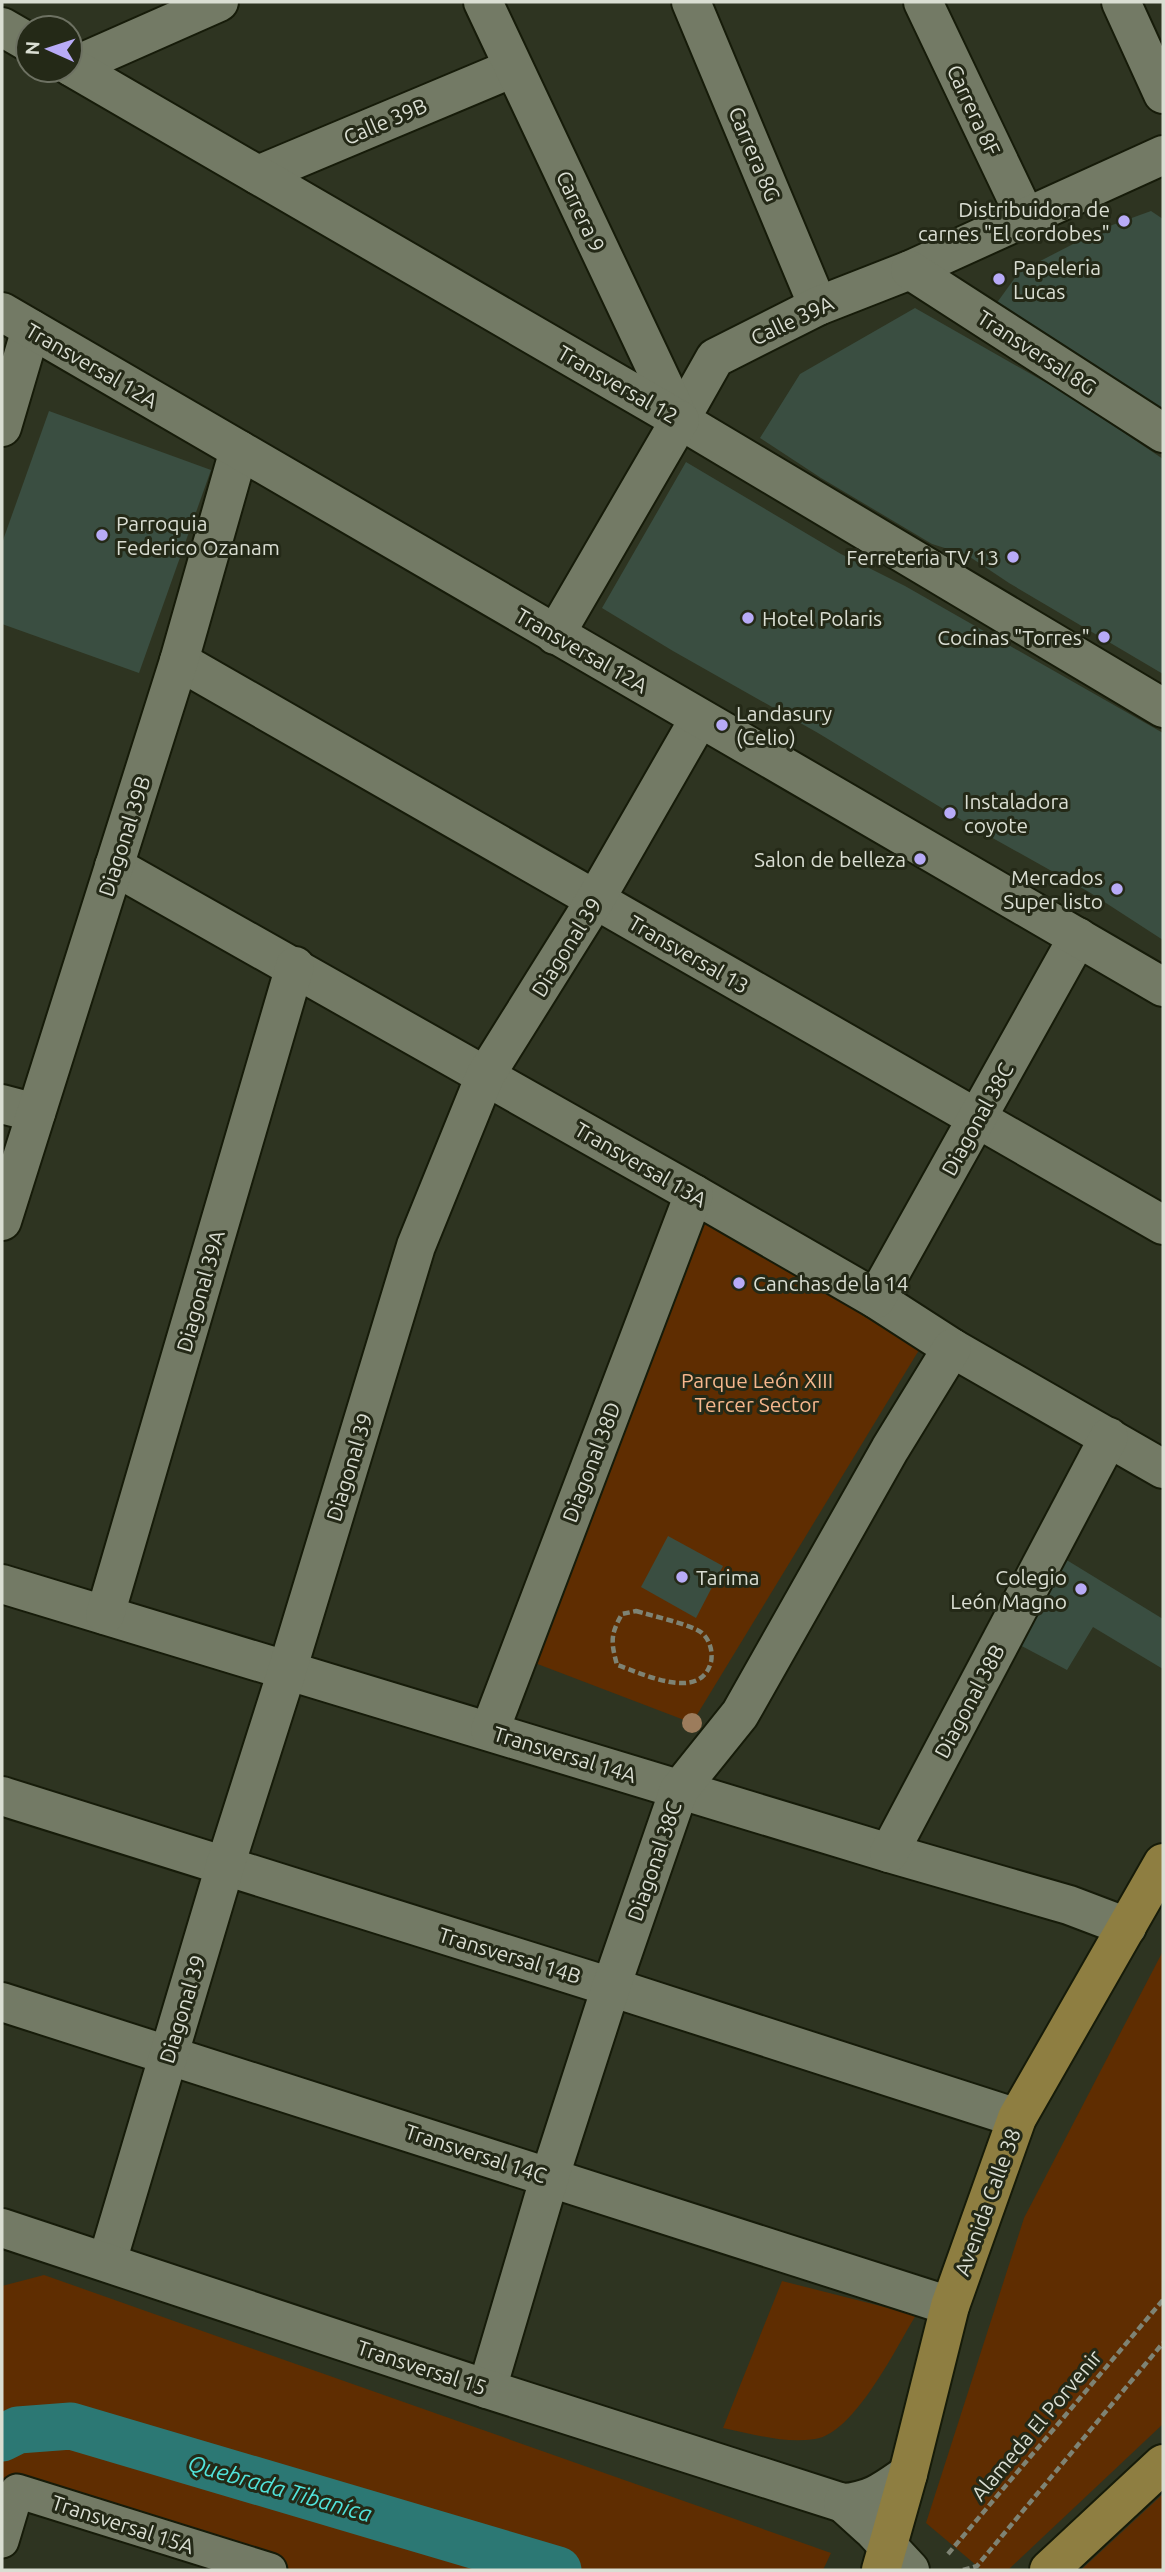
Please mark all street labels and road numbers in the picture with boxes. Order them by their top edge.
street label: Carrera 8F [942,61,1006,159]
street label: Calle 39B [340,93,430,149]
street label: Carrera 8G [724,103,786,205]
street label: Carrera 9 [552,167,610,255]
street label: Calle 39A [747,290,837,350]
street label: Transversal 8G [973,305,1101,399]
street label: Transversal 12A [22,318,162,413]
street label: Transversal 12 [554,340,682,428]
street label: Transversal 12A [512,603,652,698]
street label: Diagonal 39B [93,773,155,899]
street label: Diagonal 39 [526,893,606,1001]
street label: Transversal 13 [625,910,753,998]
street label: Diagonal 38C [936,1059,1018,1179]
street label: Transversal 13A [571,1117,711,1212]
street label: Diagonal 39A [171,1227,229,1355]
street label: Diagonal 38D [557,1399,625,1525]
street label: Diagonal 39 [321,1410,377,1524]
street label: Diagonal 38B [929,1640,1009,1762]
street label: Transversal 14A [491,1721,640,1787]
street label: Diagonal 38C [622,1798,686,1924]
street label: Transversal 14B [436,1922,584,1988]
street label: Diagonal 39 [154,1952,210,2066]
street label: Transversal 14C [402,2119,550,2187]
street label: Avenida Calle 38 [949,2125,1025,2279]
street label: Transversal 15 [354,2335,490,2399]
street label: Alameda El Porvenir [966,2345,1106,2505]
street label: Transversal 15A [49,2490,197,2558]

